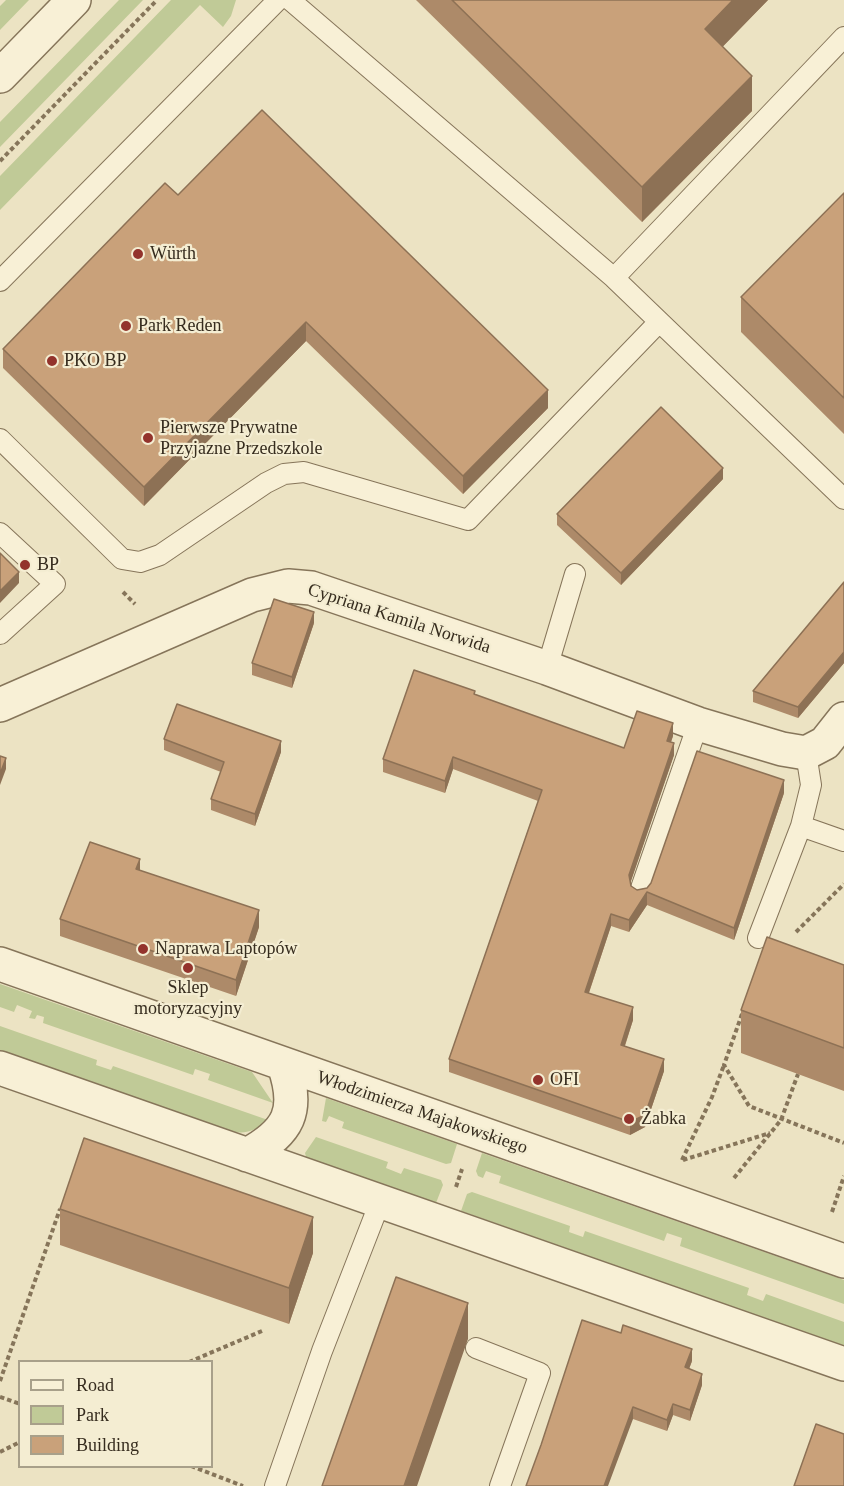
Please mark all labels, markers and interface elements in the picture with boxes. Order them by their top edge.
place label: Würth [150,243,196,265]
marker: Würth [131,247,145,261]
place label: Park Reden [138,315,221,337]
marker: Park Reden [119,319,133,333]
place label: PKO BP [64,350,127,372]
marker: PKO BP [45,354,59,368]
place label: Pierwsze Prywatne Przyjazne Przedszkole [160,417,322,460]
marker: Pierwsze Prywatne Przyjazne Przedszkole [141,431,155,445]
place label: BP [37,554,59,576]
marker: BP [18,558,32,572]
street label: Cypriana Kamila Norwida [305,579,493,659]
place label: Naprawa Laptopów [155,938,297,960]
marker: Naprawa Laptopów [136,942,150,956]
marker: Sklep motoryzacyjny [181,961,195,975]
place label: Sklep motoryzacyjny [134,977,242,1020]
street label: Włodzimierza Majakowskiego [314,1067,530,1159]
place label: OFI [550,1069,579,1091]
marker: OFI [531,1073,545,1087]
place label: Żabka [641,1108,686,1130]
marker: Żabka [622,1112,636,1126]
legend [18,1360,213,1468]
text: Road [76,1375,114,1395]
text: Park [76,1405,109,1425]
text: Building [76,1435,139,1455]

